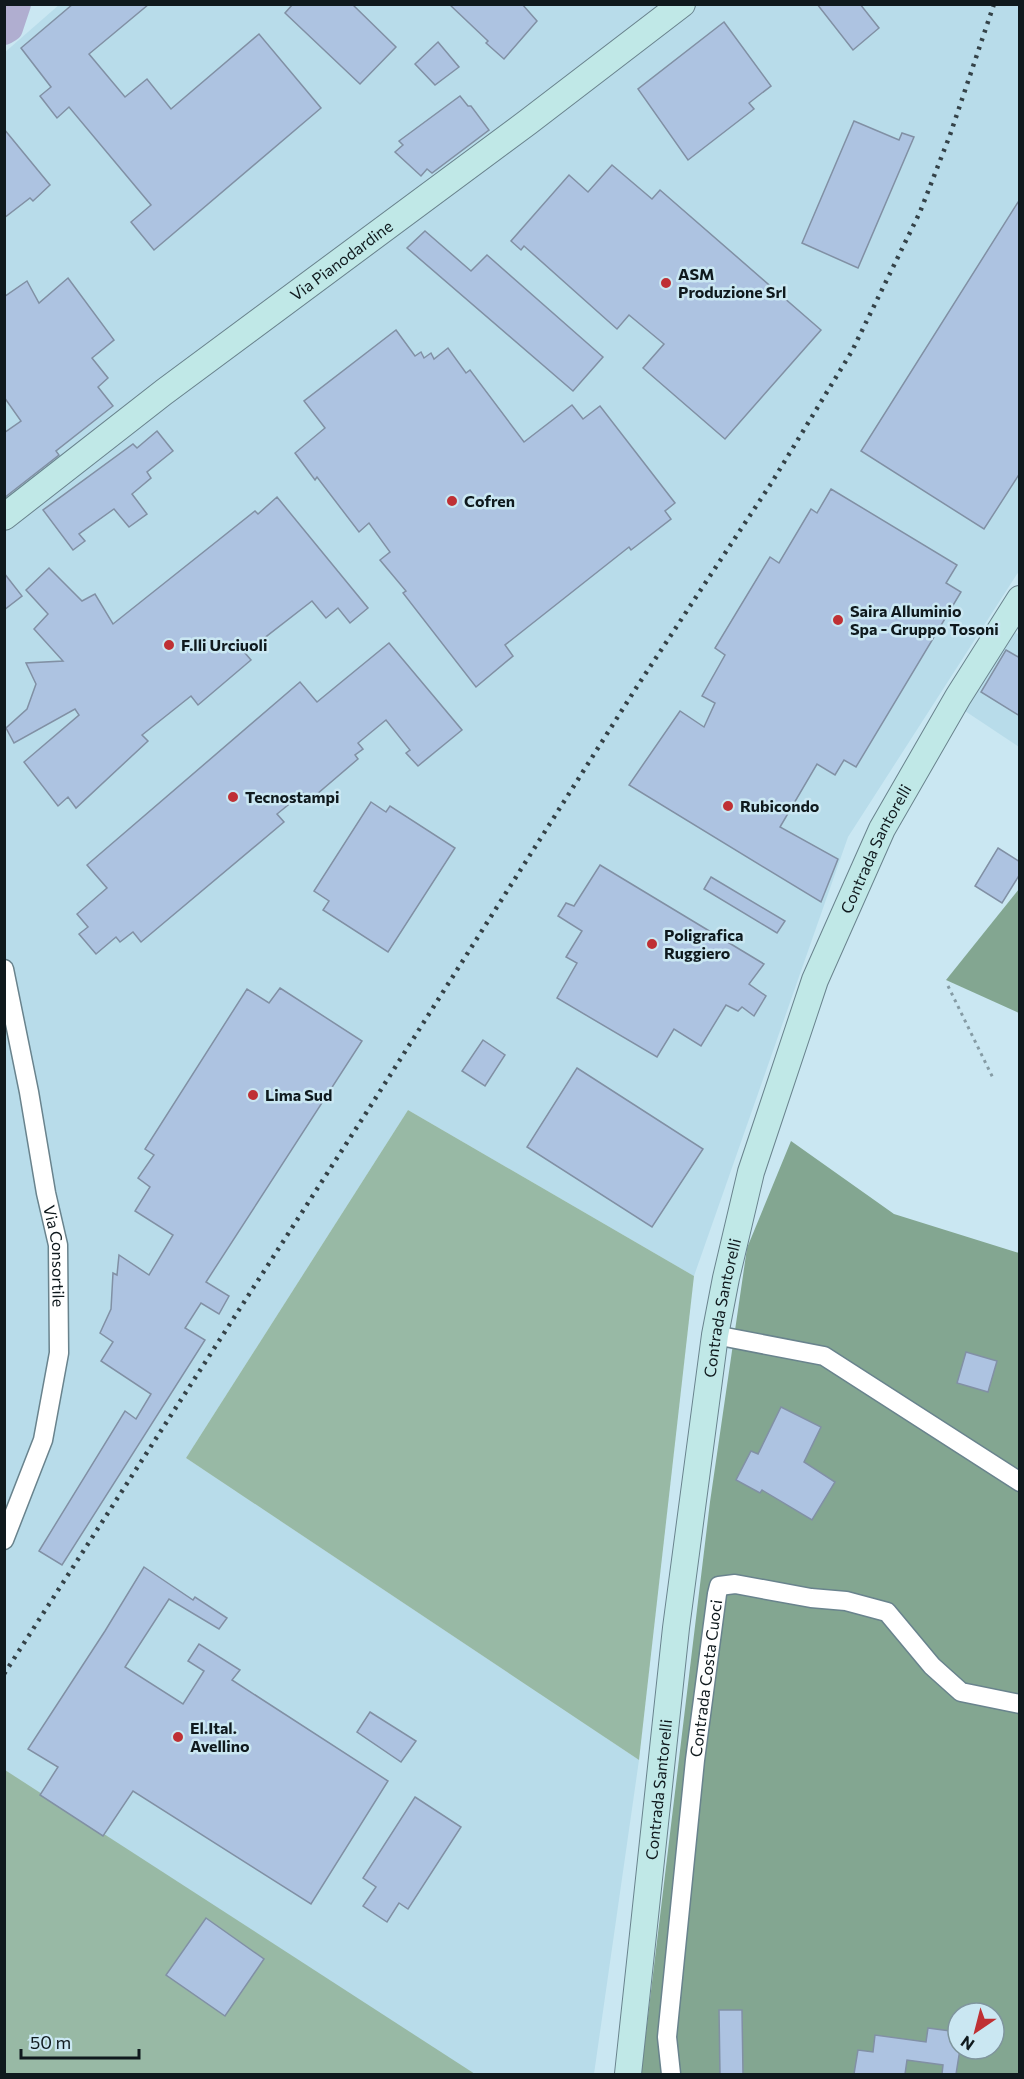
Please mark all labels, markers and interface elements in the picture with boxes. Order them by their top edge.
street label: Via Pianodardine [286,216,396,304]
place label: ASM Produzione Srl [678,264,786,301]
marker: ASM Produzione Srl [659,276,673,290]
place label: Cofren [464,491,515,510]
marker: Cofren [445,494,459,508]
place label: Saira Alluminio Spa - Gruppo Tosoni [850,601,999,638]
marker: Saira Alluminio Spa - Gruppo Tosoni [831,613,845,627]
place label: F.lli Urciuoli [181,635,267,654]
marker: F.lli Urciuoli [162,638,176,652]
street label: Contrada Santorelli [836,781,915,916]
place label: Tecnostampi [245,787,339,806]
marker: Tecnostampi [226,790,240,804]
place label: Rubicondo [740,796,820,815]
marker: Rubicondo [721,799,735,813]
place label: Poligrafica Ruggiero [664,925,743,962]
marker: Poligrafica Ruggiero [645,937,659,951]
place label: Lima Sud [265,1085,332,1104]
marker: Lima Sud [246,1088,260,1102]
street label: Via Consortile [40,1203,69,1307]
street label: Contrada Santorelli [699,1236,744,1379]
street label: Contrada Costa Cuoci [685,1598,725,1758]
place label: El.Ital. Avellino [190,1718,250,1755]
street label: Contrada Santorelli [641,1718,675,1861]
marker: El.Ital. Avellino [171,1730,185,1744]
north arrow [946,2001,1006,2061]
scale bar [21,2022,140,2060]
text: 50 m [30,2031,71,2053]
text: N [957,2032,977,2055]

